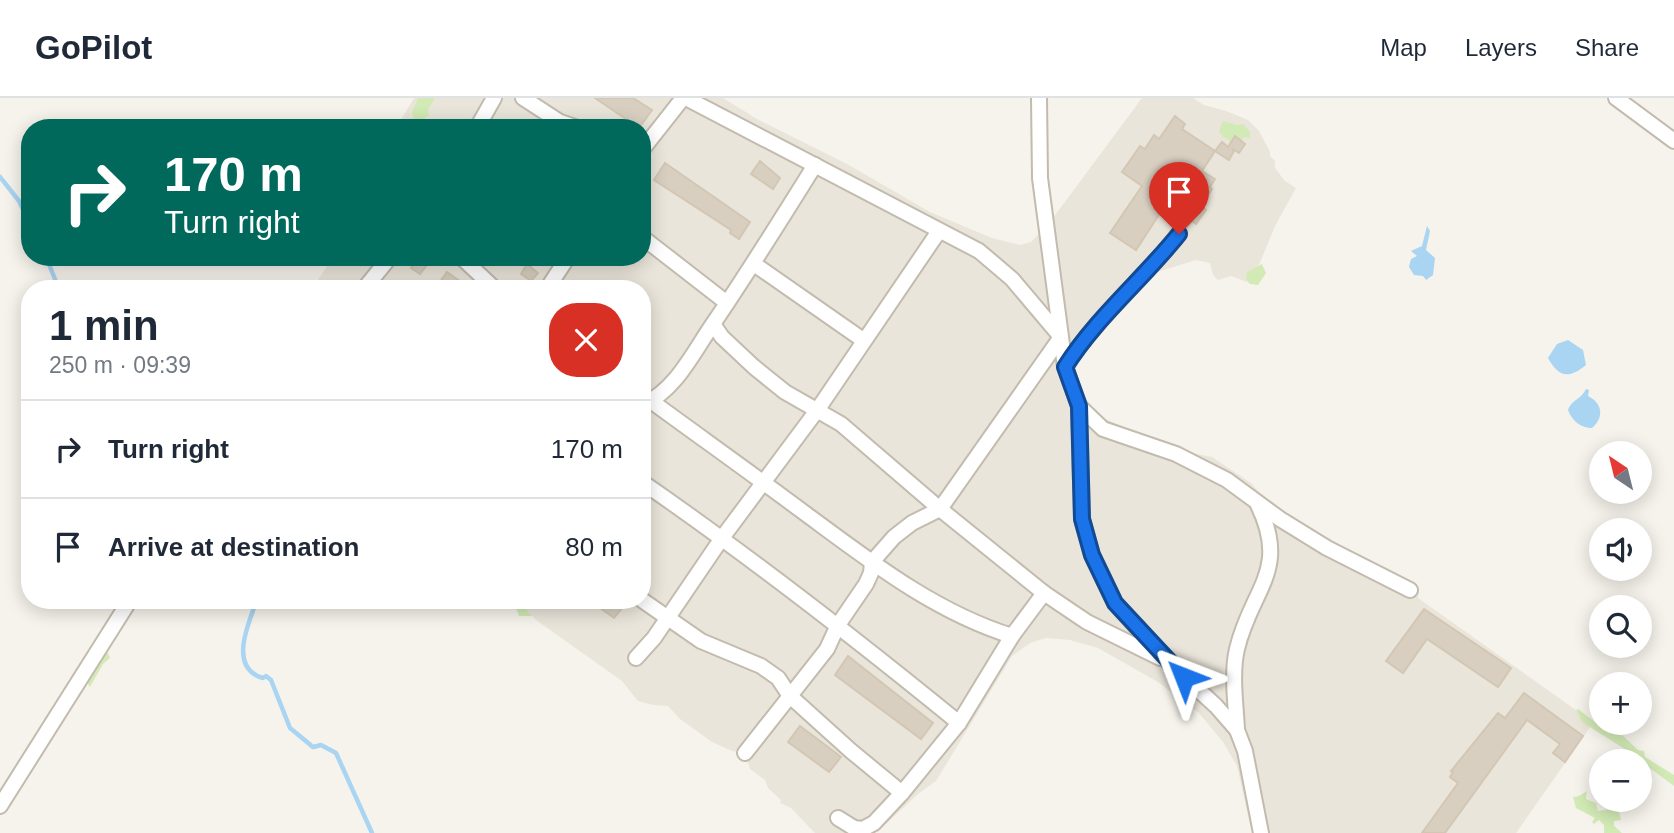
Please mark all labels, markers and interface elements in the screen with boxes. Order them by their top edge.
text: GoPilot [35,29,152,66]
text: Map [1380,34,1427,61]
text: Layers [1465,34,1537,61]
text: Share [1575,34,1639,61]
icon: right [49,147,140,238]
text: 170 m [164,147,303,201]
pin [1149,162,1209,234]
icon: arrive [1160,173,1198,211]
text: Turn right [164,204,300,240]
text: 1 min [49,302,159,349]
button: close [549,303,623,377]
text: 250 m · 09:39 [49,352,191,378]
icon: right [49,430,87,468]
text: Turn right [108,434,229,464]
text: 170 m [551,434,623,464]
north arrow [1589,441,1652,504]
map controls [1589,441,1652,812]
button: sound [1589,518,1652,581]
icon: arrive [49,528,87,566]
text: Arrive at destination [108,532,359,562]
text: 80 m [565,532,623,562]
button: search [1589,595,1652,658]
position arrow [1147,640,1221,714]
button: + [1589,672,1652,735]
button: − [1589,749,1652,812]

